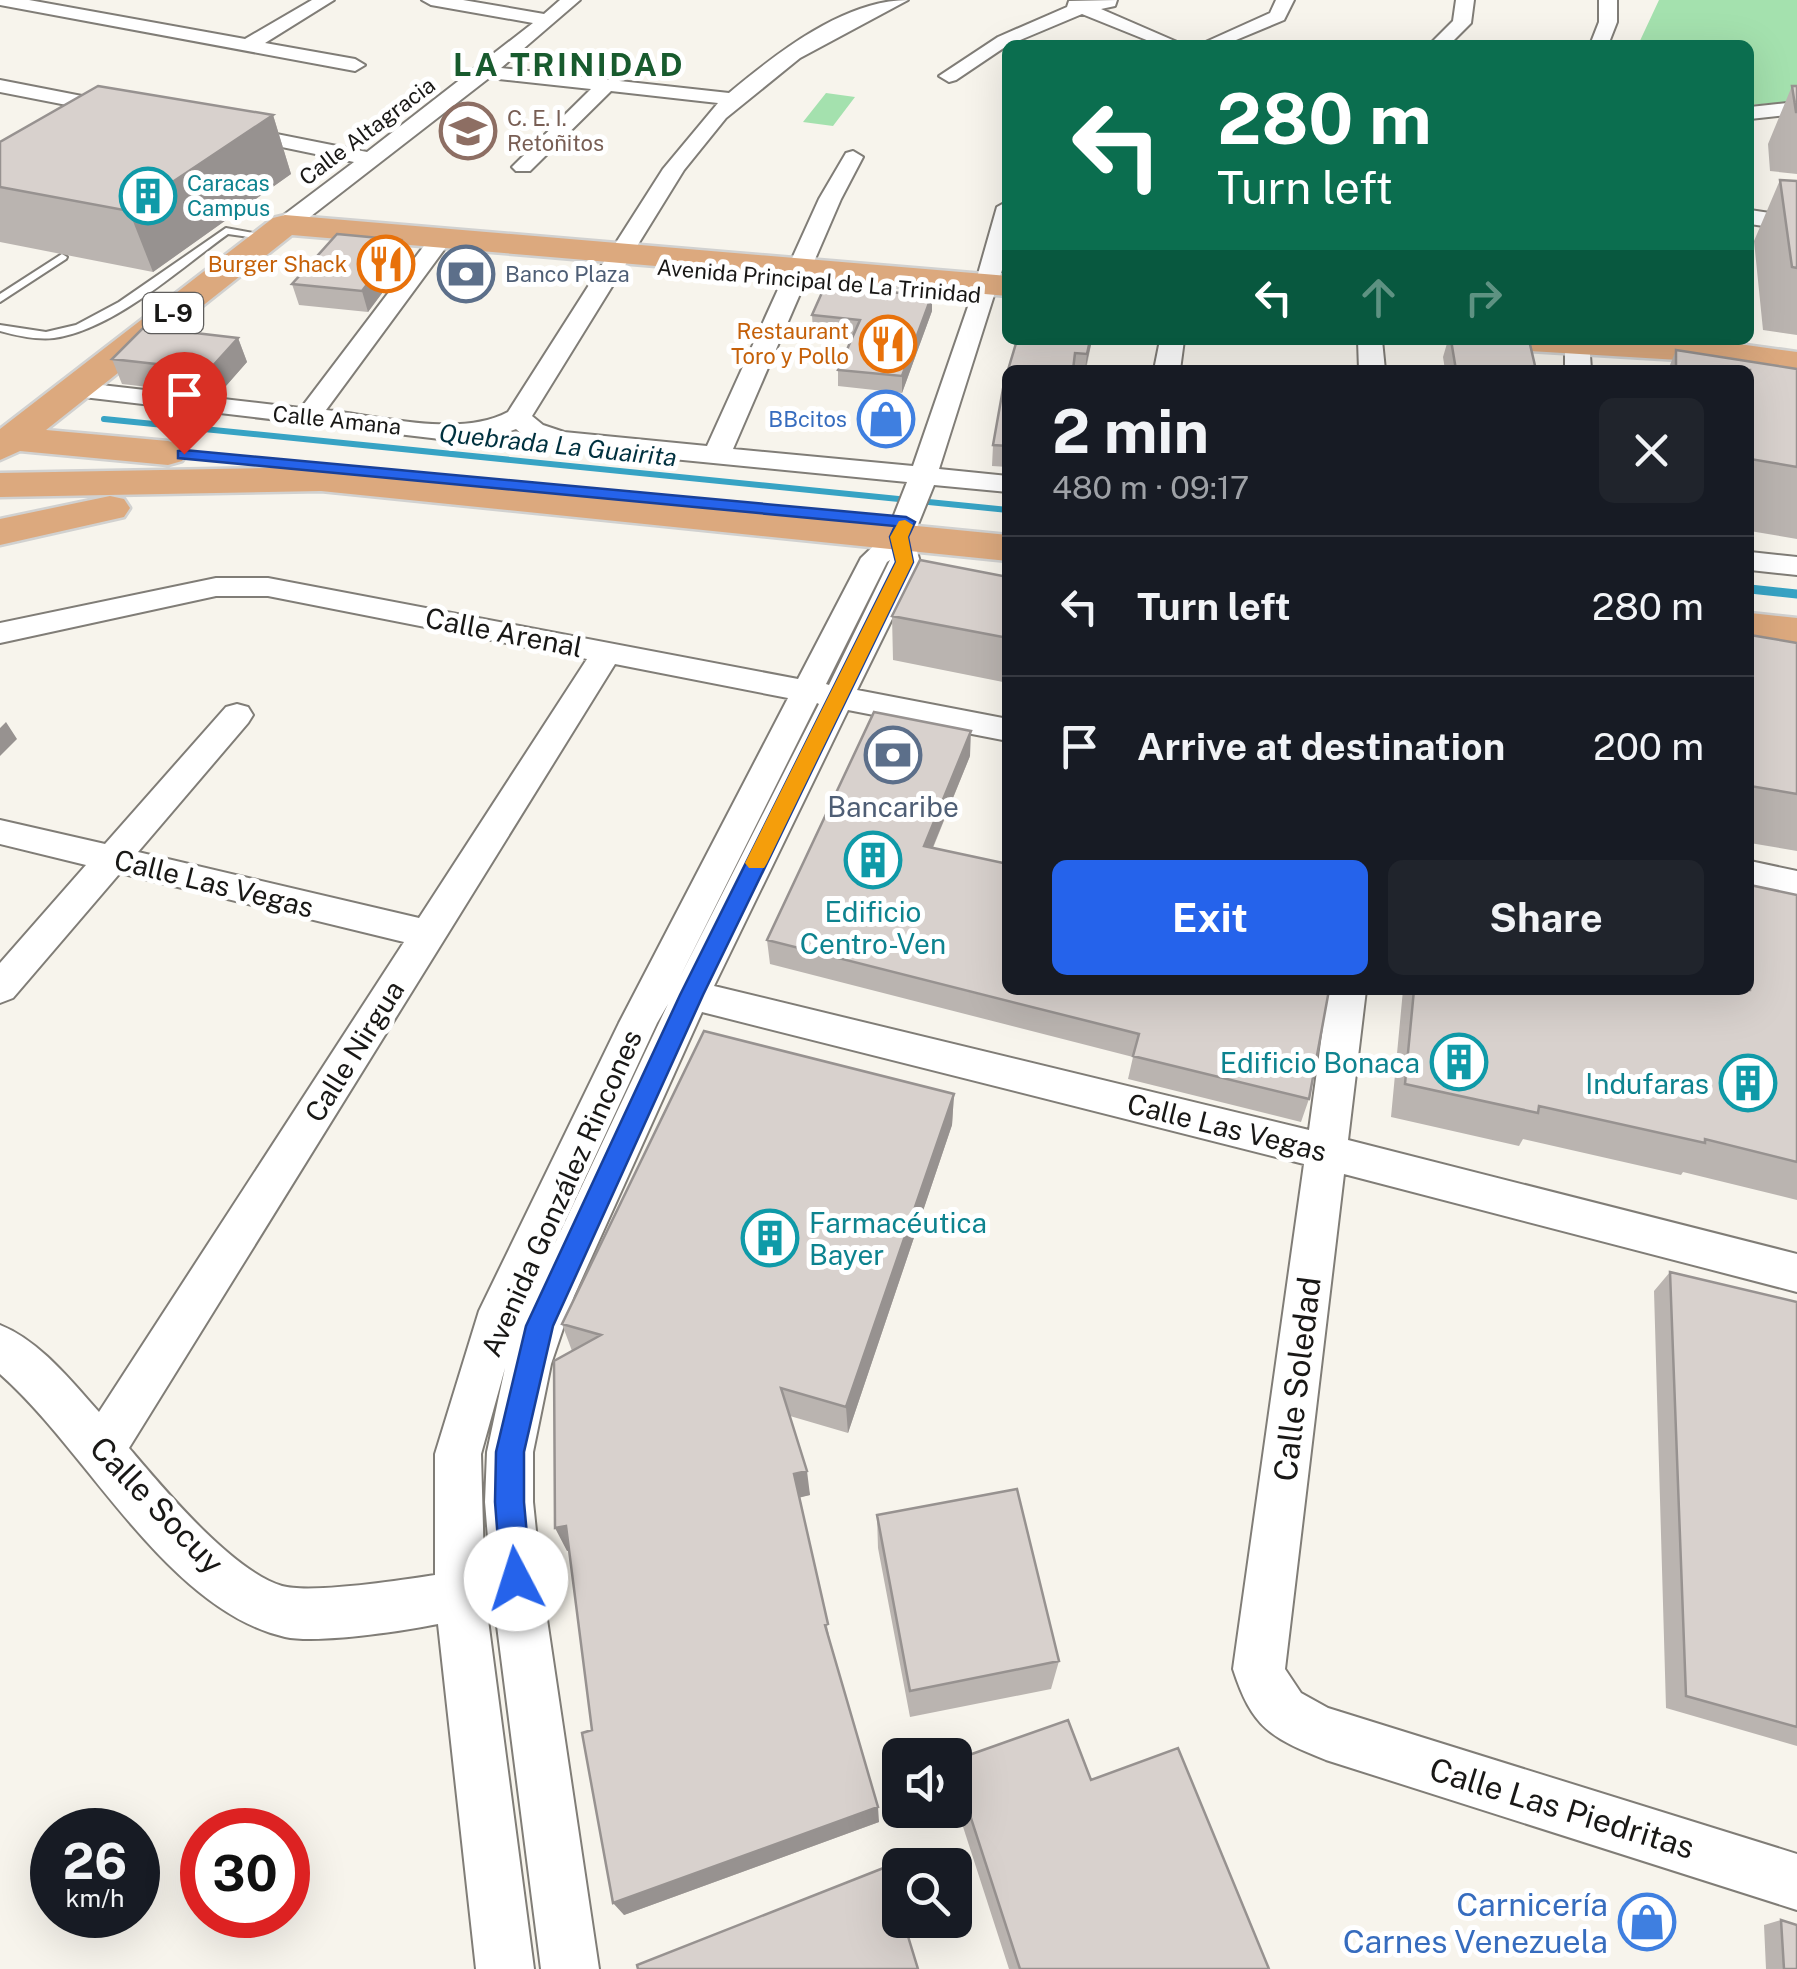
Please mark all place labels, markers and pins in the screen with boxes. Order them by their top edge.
school or university icon: C. E. I. Retoñitos [438,101,498,161]
place label: C. E. I. Retoñitos [507,105,604,156]
building icon: Caracas Campus [118,166,178,226]
place label: Caracas Campus [187,170,270,221]
restaurant icon: Burger Shack [356,234,416,294]
bank icon: Banco Plaza [436,244,496,304]
place label: Burger Shack [208,251,347,277]
place label: Banco Plaza [505,261,630,287]
restaurant icon: Restaurant Toro y Pollo [858,314,918,374]
place label: Restaurant Toro y Pollo [731,318,849,369]
pin [142,352,227,455]
shop icon: BBcitos [856,389,916,449]
place label: BBcitos [768,406,847,432]
bank icon: Bancaribe [863,725,923,785]
place label: Bancaribe [827,790,959,823]
building icon: Edificio Centro-Ven [843,830,903,890]
place label: Edificio Centro-Ven [800,895,946,960]
building icon: Edificio Bonaca [1429,1032,1489,1092]
place label: Edificio Bonaca [1220,1046,1420,1079]
building icon: Indufaras [1718,1053,1778,1113]
place label: Indufaras [1585,1067,1709,1100]
place label: Farmacéutica Bayer [809,1206,987,1271]
building icon: Farmacéutica Bayer [740,1208,800,1268]
place label: Carnicería Carnes Venezuela [1343,1886,1608,1960]
shop icon: Carnicería Carnes Venezuela [1617,1892,1677,1952]

